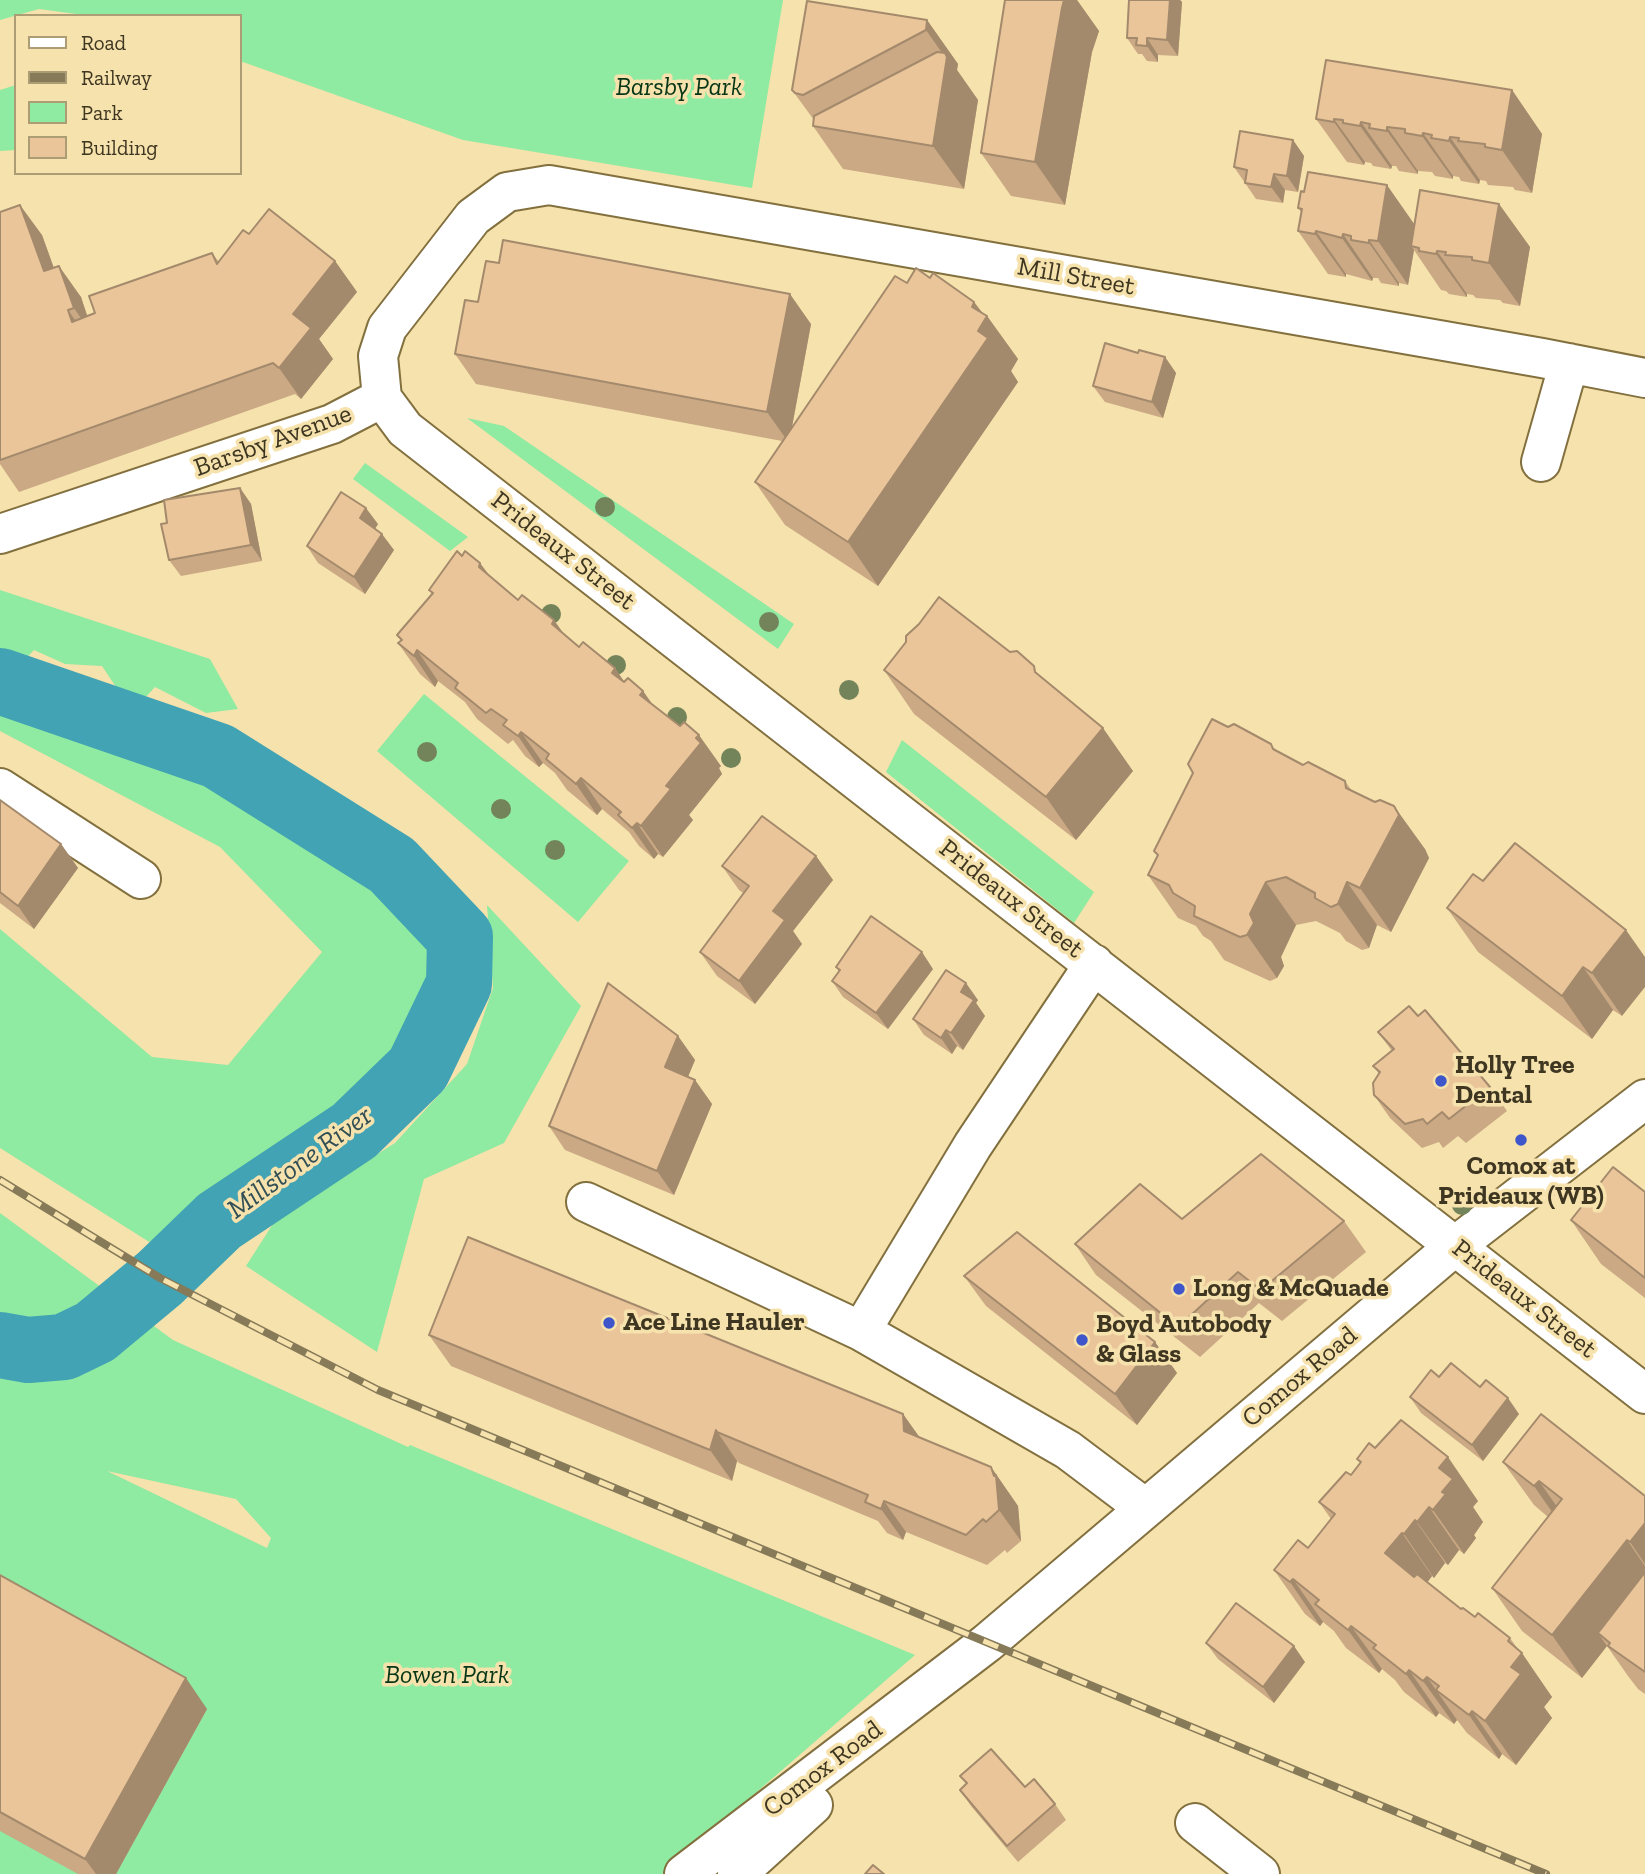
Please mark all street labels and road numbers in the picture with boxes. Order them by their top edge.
street label: Mill Street [1015,251,1137,303]
street label: Barsby Avenue [190,398,356,484]
street label: Prideaux Street [485,485,641,617]
street label: Prideaux Street [933,833,1089,965]
street label: Prideaux Street [1446,1233,1602,1365]
street label: Comox Road [1236,1320,1364,1434]
street label: Comox Road [757,1714,889,1824]

